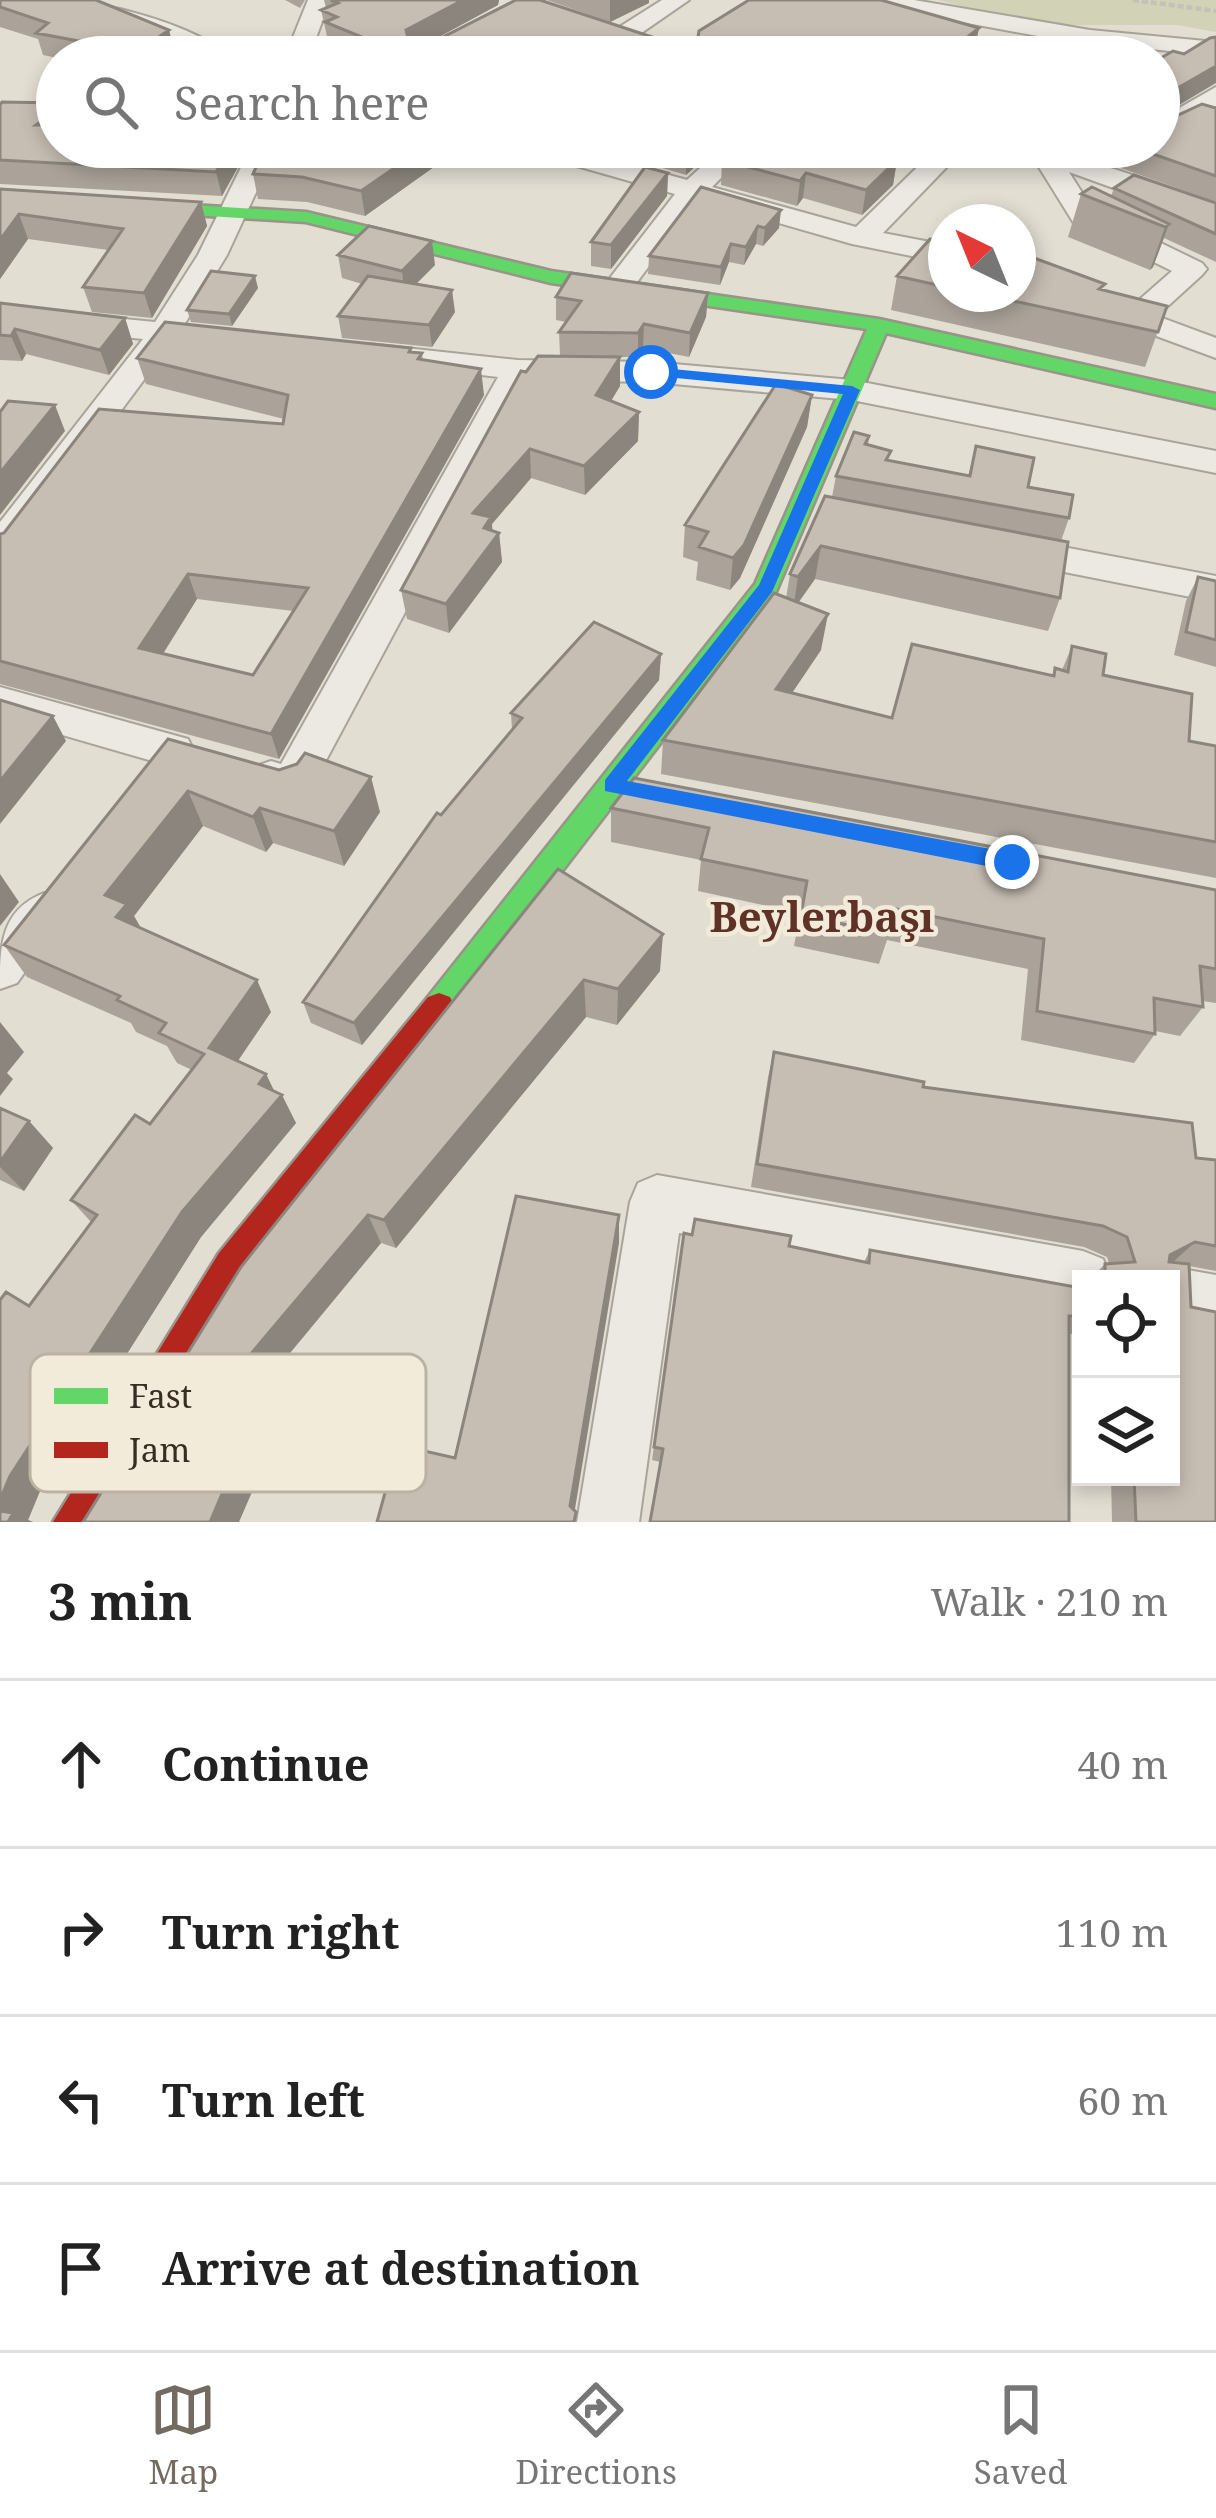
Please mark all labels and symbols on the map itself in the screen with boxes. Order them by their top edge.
north arrow [928,204,1036,312]
route start [624,345,678,399]
route end [985,835,1039,889]
district label: Beylerbaşı [710,887,935,944]
legend [30,1354,426,1492]
text: Fast [129,1373,192,1418]
text: Jam [128,1427,191,1472]

